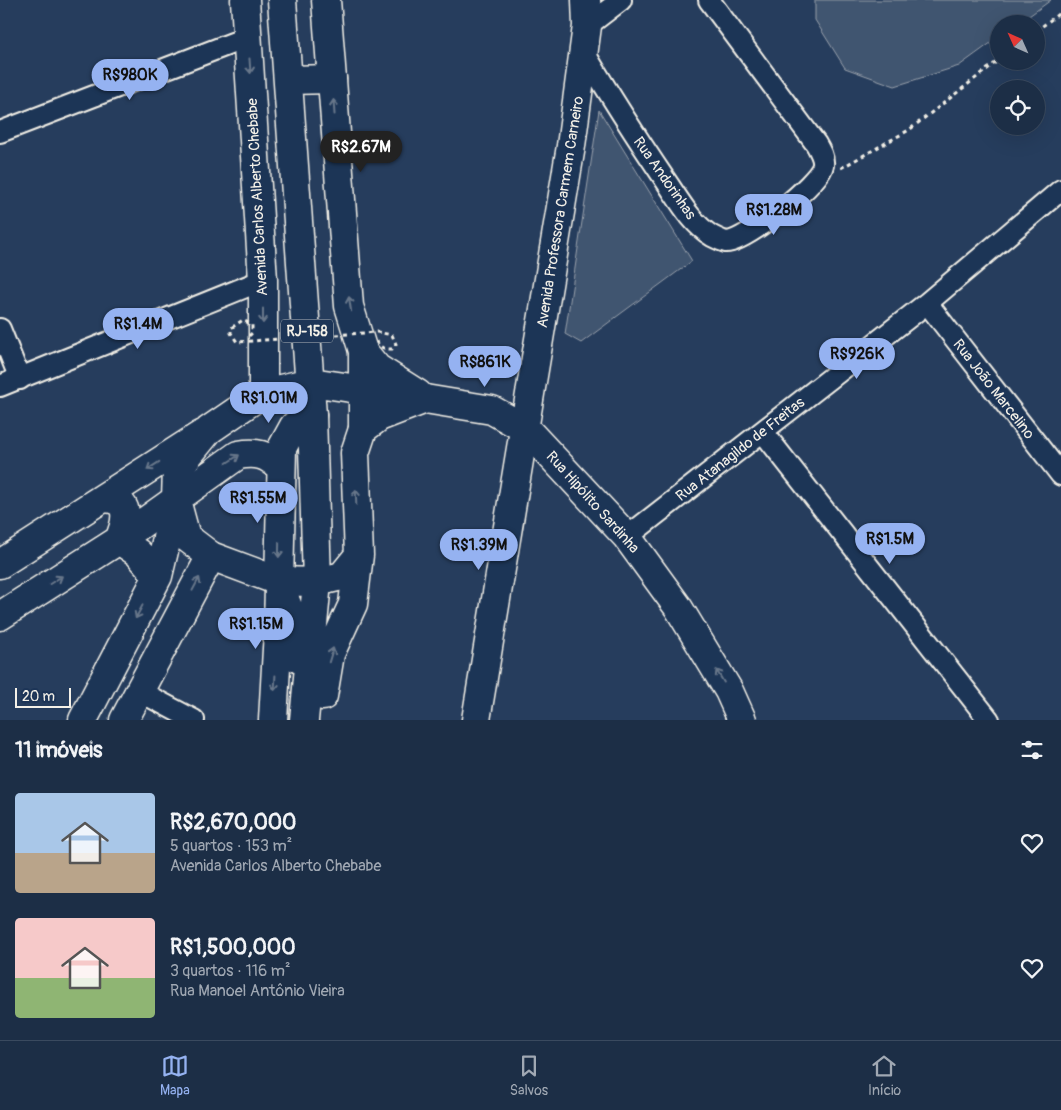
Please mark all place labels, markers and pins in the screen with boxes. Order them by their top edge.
pin: R$980K [89,58,171,101]
pin: R$2.67M [315,130,407,173]
pin: R$1.28M [728,194,820,236]
pin: R$1.4M [97,308,179,350]
pin: R$926K [816,338,898,380]
pin: R$861K [444,346,526,388]
pin: R$1.01M [223,382,315,424]
pin: R$1.55M [212,482,304,524]
pin: R$1.5M [849,522,931,565]
pin: R$1.39M [433,528,525,571]
pin: R$1.15M [210,608,302,650]

